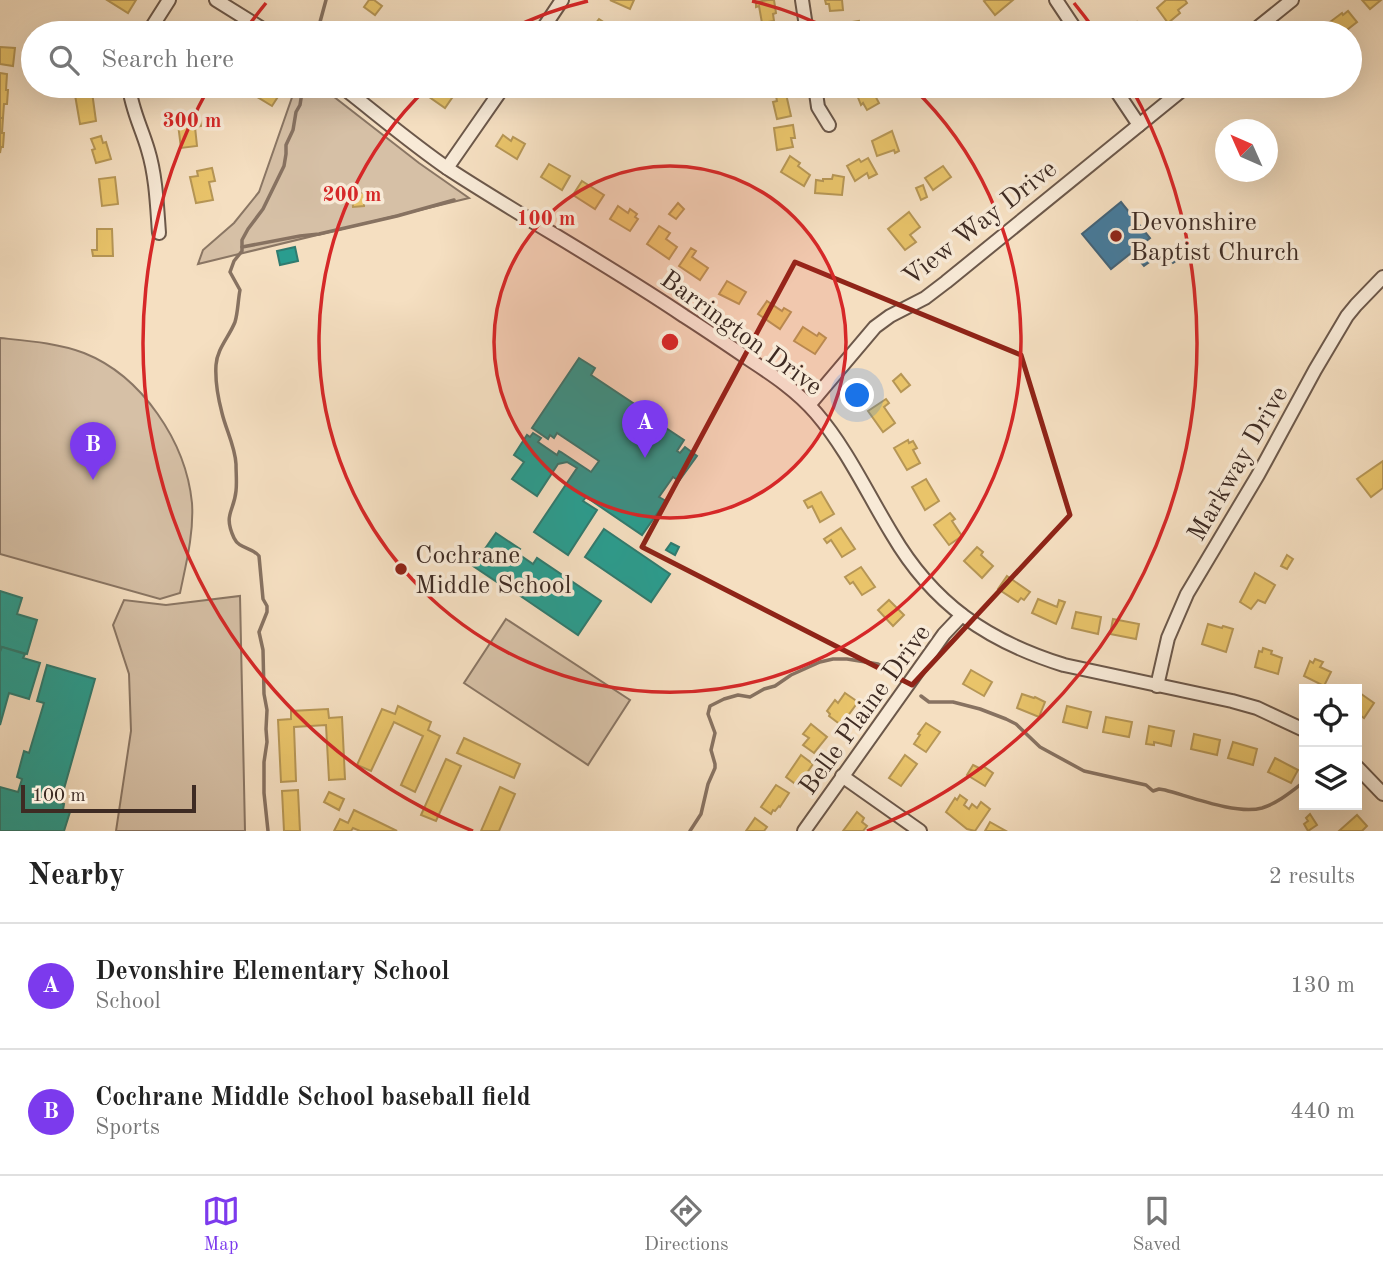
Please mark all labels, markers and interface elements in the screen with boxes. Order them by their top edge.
search box [21,21,1362,98]
icon: search [45,41,83,79]
text: Search here [101,47,234,73]
text: 300 m [162,111,222,132]
north arrow [1215,119,1278,182]
street label: View Way Drive [899,156,1062,291]
text: 200 m [322,185,382,206]
text: 100 m [516,209,576,230]
place label: Devonshire Baptist Church [1130,210,1300,266]
marker: Devonshire Baptist Church [1108,228,1124,244]
street label: Barrington Drive [655,266,827,401]
centre of rings [658,330,682,354]
your location [840,378,874,412]
street label: Markway Drive [1184,382,1294,546]
pin: A [622,400,668,458]
pin: B [70,422,116,480]
place label: Cochrane Middle School [415,543,572,599]
marker: Cochrane Middle School [393,561,409,577]
street label: Belle Plaine Drive [795,620,936,800]
map controls [1299,684,1362,810]
button: locate [1299,684,1362,747]
button: layers [1299,747,1362,810]
scale bar [21,782,196,814]
text: 100 m [32,787,85,806]
text: Nearby [28,861,125,891]
text: 2 results [1269,865,1355,888]
text: Devonshire Elementary School [95,959,450,985]
text: A [42,974,60,997]
text: 130 m [1290,974,1355,997]
text: School [95,990,161,1013]
text: Cochrane Middle School baseball field [95,1085,531,1111]
text: B [43,1100,59,1123]
text: 440 m [1290,1100,1355,1123]
text: Sports [95,1116,160,1139]
tab: Map [202,1192,240,1257]
tab: Directions [644,1192,729,1257]
tab: Saved [1133,1192,1181,1257]

